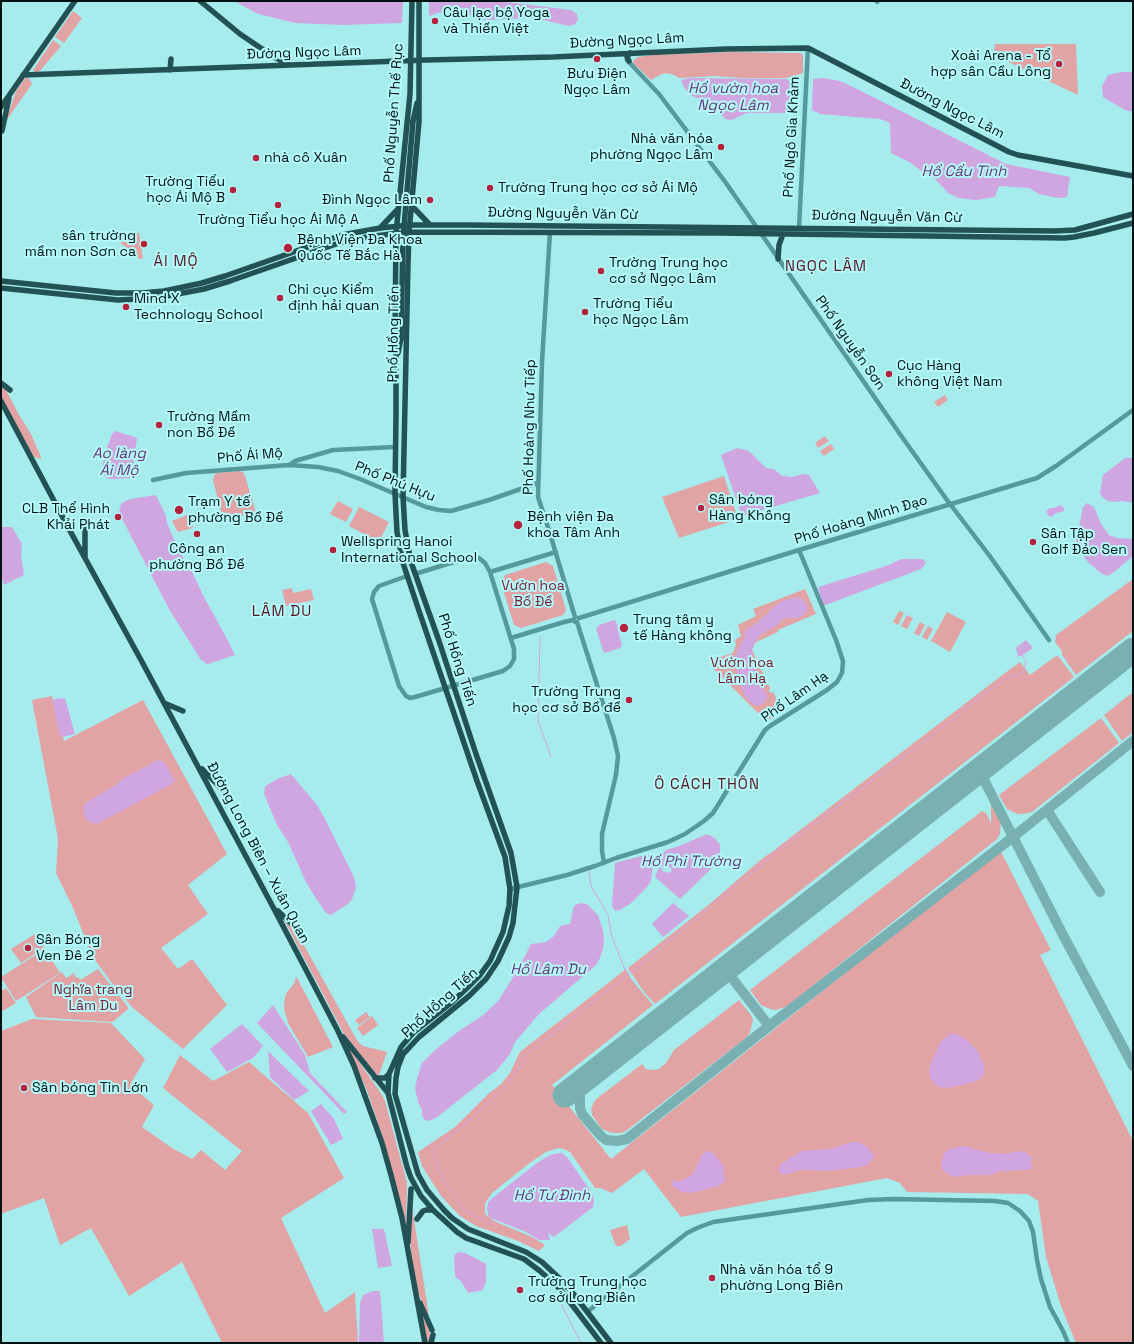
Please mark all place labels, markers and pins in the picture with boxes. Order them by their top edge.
place label: Câu lạc bộ Yoga và Thiền Việt [443,5,550,38]
marker: Câu lạc bộ Yoga và Thiền Việt [430,16,440,26]
place label: Xoài Arena - Tổ hợp sân Cầu Lông [931,48,1051,80]
marker: Bưu Điện Ngọc Lâm [592,54,602,64]
marker: Xoài Arena - Tổ hợp sân Cầu Lông [1054,59,1064,69]
place label: Bưu Điện Ngọc Lâm [564,66,630,98]
place label: Nhà văn hóa phường Ngọc Lâm [590,131,713,164]
marker: Nhà văn hóa phường Ngọc Lâm [716,142,726,152]
place label: nhà cô Xuân [264,150,347,166]
marker: nhà cô Xuân [251,153,261,163]
place label: Trường Tiểu học Ái Mộ B [145,174,225,206]
place label: Trường Trung học cơ sở Ái Mộ [498,180,698,196]
marker: Trường Trung học cơ sở Ái Mộ [485,183,495,193]
marker: Trường Tiểu học Ái Mộ B [228,185,238,195]
place label: Đình Ngọc Lâm [322,192,422,208]
marker: Đình Ngọc Lâm [425,195,435,205]
marker: Trường Tiểu học Ái Mộ A [273,200,283,210]
place label: Trường Tiểu học Ái Mộ A [197,212,359,228]
place label: sân trường mầm non Sơn ca [25,228,136,260]
place label: Bệnh Viện Đa Khoa Quốc Tế Bắc Hà [297,232,423,264]
marker: sân trường mầm non Sơn ca [139,239,149,249]
marker: Bệnh Viện Đa Khoa Quốc Tế Bắc Hà [282,242,294,254]
place label: Trường Trung học cơ sở Ngọc Lâm [609,255,728,288]
marker: Trường Trung học cơ sở Ngọc Lâm [596,266,606,276]
place label: Chi cục Kiểm định hải quan [288,282,379,314]
place label: Mind X Technology School [134,291,263,324]
marker: Chi cục Kiểm định hải quan [275,293,285,303]
place label: Trường Tiểu học Ngọc Lâm [593,296,689,328]
marker: Mind X Technology School [121,302,131,312]
marker: Trường Tiểu học Ngọc Lâm [580,307,590,317]
place label: Cục Hàng không Việt Nam [897,358,1002,390]
marker: Cục Hàng không Việt Nam [884,369,894,379]
place label: Trường Mầm non Bồ Đề [167,409,251,442]
marker: Trường Mầm non Bồ Đề [154,420,164,430]
place label: Sân bóng Hàng Không [709,492,791,524]
place label: Trạm Y tế phường Bồ Đề [188,494,283,526]
place label: CLB Thể Hình Khải Phát [22,501,110,534]
marker: Sân bóng Hàng Không [696,503,706,513]
marker: Trạm Y tế phường Bồ Đề [173,504,185,516]
place label: Bệnh viện Đa khoa Tâm Anh [527,509,620,542]
marker: CLB Thể Hình Khải Phát [113,512,123,522]
marker: Bệnh viện Đa khoa Tâm Anh [512,519,524,531]
place label: Sân Tập Golf Đảo Sen [1041,526,1127,558]
marker: Công an phường Bồ Đề [192,529,202,539]
place label: Wellspring Hanoi International School [341,534,477,566]
marker: Sân Tập Golf Đảo Sen [1028,537,1038,547]
place label: Công an phường Bồ Đề [149,541,245,574]
marker: Wellspring Hanoi International School [328,545,338,555]
place label: Trung tâm y tế Hàng không [633,612,732,644]
marker: Trung tâm y tế Hàng không [618,622,630,634]
place label: Trường Trung học cơ sở Bồ đề [512,684,621,716]
marker: Trường Trung học cơ sở Bồ đề [624,695,634,705]
place label: Sân Bóng Ven Đê 2 [36,932,100,964]
marker: Sân Bóng Ven Đê 2 [23,943,33,953]
place label: Sân bóng Tin Lớn [32,1080,148,1096]
marker: Sân bóng Tin Lớn [19,1083,29,1093]
place label: Nhà văn hóa tổ 9 phường Long Biên [720,1262,843,1294]
marker: Nhà văn hóa tổ 9 phường Long Biên [707,1273,717,1283]
place label: Trường Trung học cơ sở Long Biên [528,1274,647,1306]
marker: Trường Trung học cơ sở Long Biên [515,1285,525,1295]

